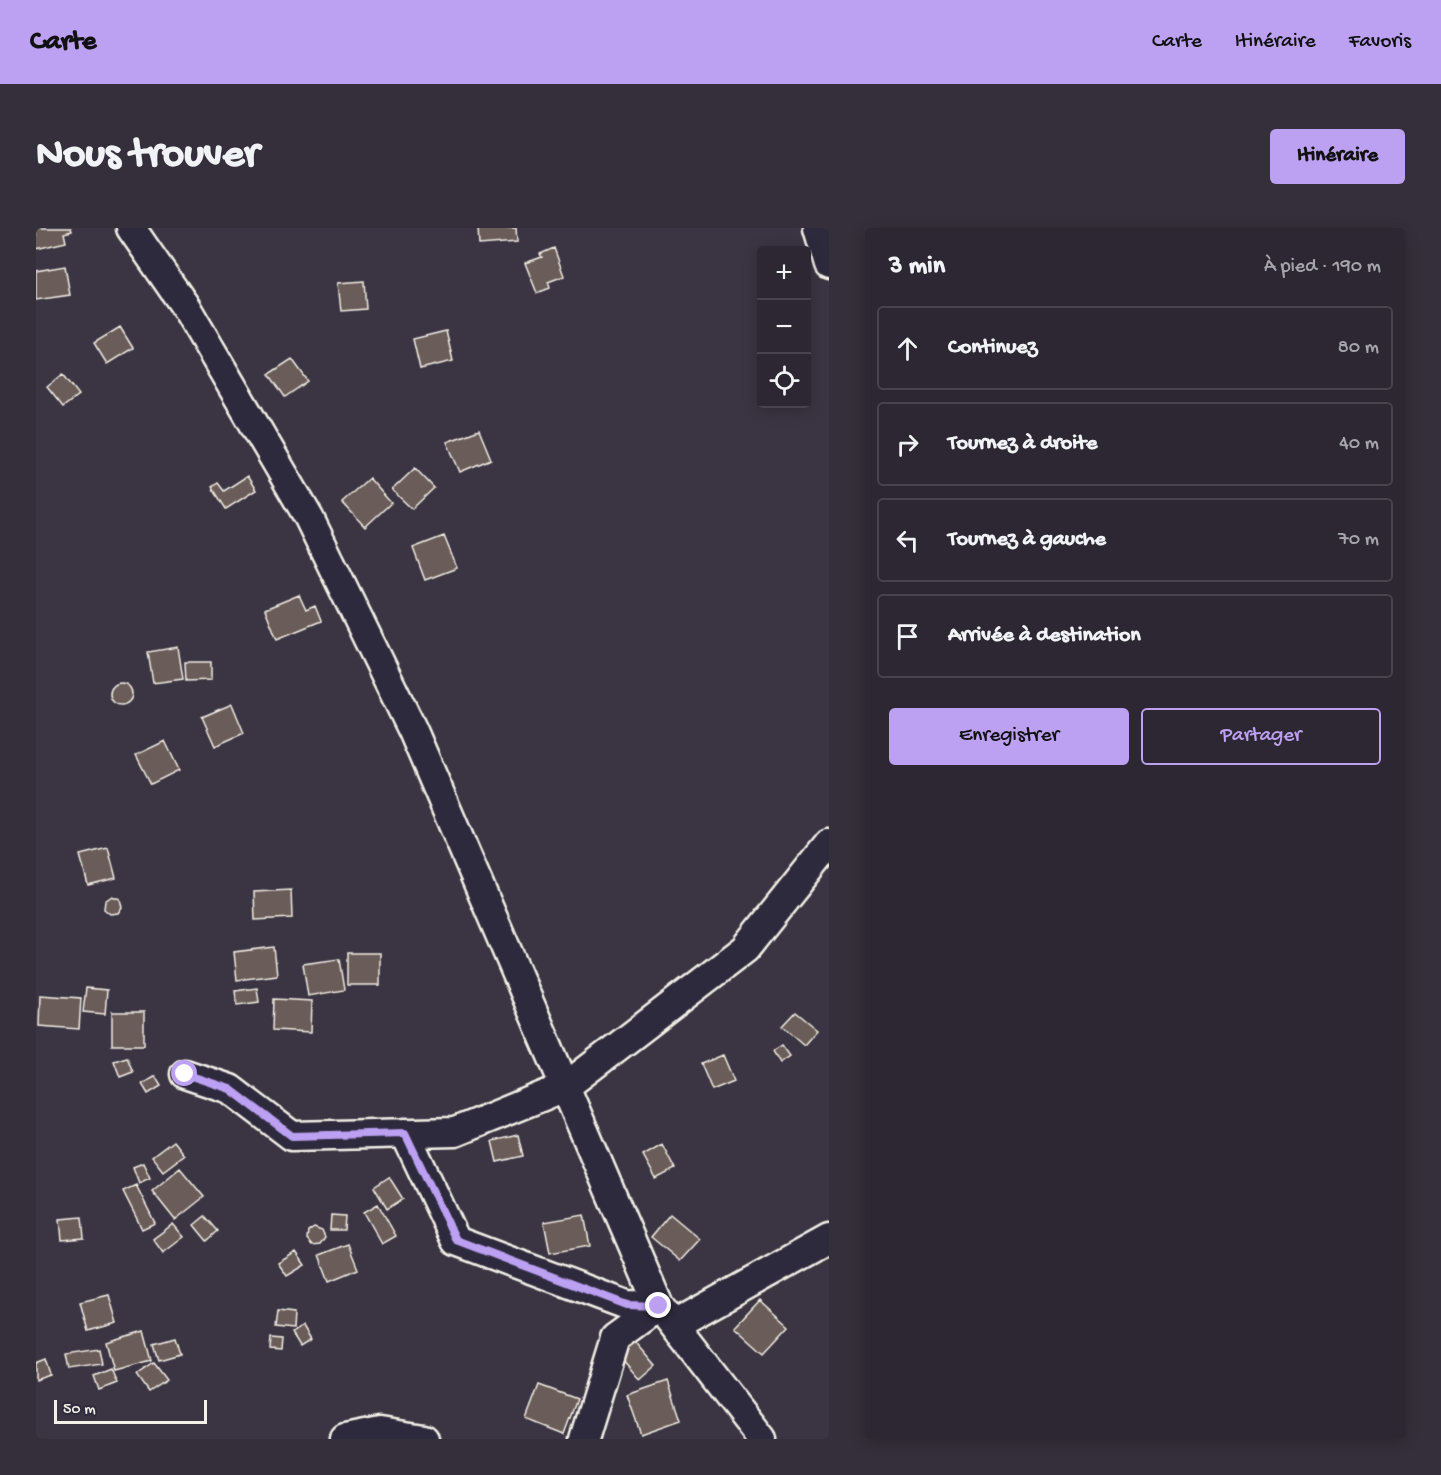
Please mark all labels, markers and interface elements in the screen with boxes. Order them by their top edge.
text: Carte [30,26,97,59]
text: Carte [1152,30,1202,55]
text: Itinéraire [1235,30,1316,55]
text: Favoris [1349,30,1411,55]
button: Itinéraire [1270,129,1405,184]
text: Nous trouver [36,132,259,181]
map controls [757,246,811,408]
button: + [757,246,811,300]
text: 3 min [889,252,945,283]
text: À pied · 190 m [1264,256,1381,279]
button: − [757,300,811,354]
icon: ahead [891,332,924,365]
text: Continuez [948,335,1037,361]
text: 80 m [1338,337,1379,360]
button: locate [757,354,811,408]
icon: right [891,428,924,461]
text: Tournez à droite [948,431,1097,457]
text: 40 m [1339,433,1379,456]
icon: left [891,524,924,557]
text: Tournez à gauche [948,527,1106,553]
text: 70 m [1338,529,1379,552]
icon: arrive [891,620,924,653]
text: Arrivée à destination [948,623,1141,649]
button: Enregistrer [889,708,1129,765]
button: Partager [1141,708,1381,765]
route start [171,1060,197,1086]
route end [645,1292,671,1318]
scale bar [54,1397,207,1424]
text: 50 m [63,1401,96,1420]

